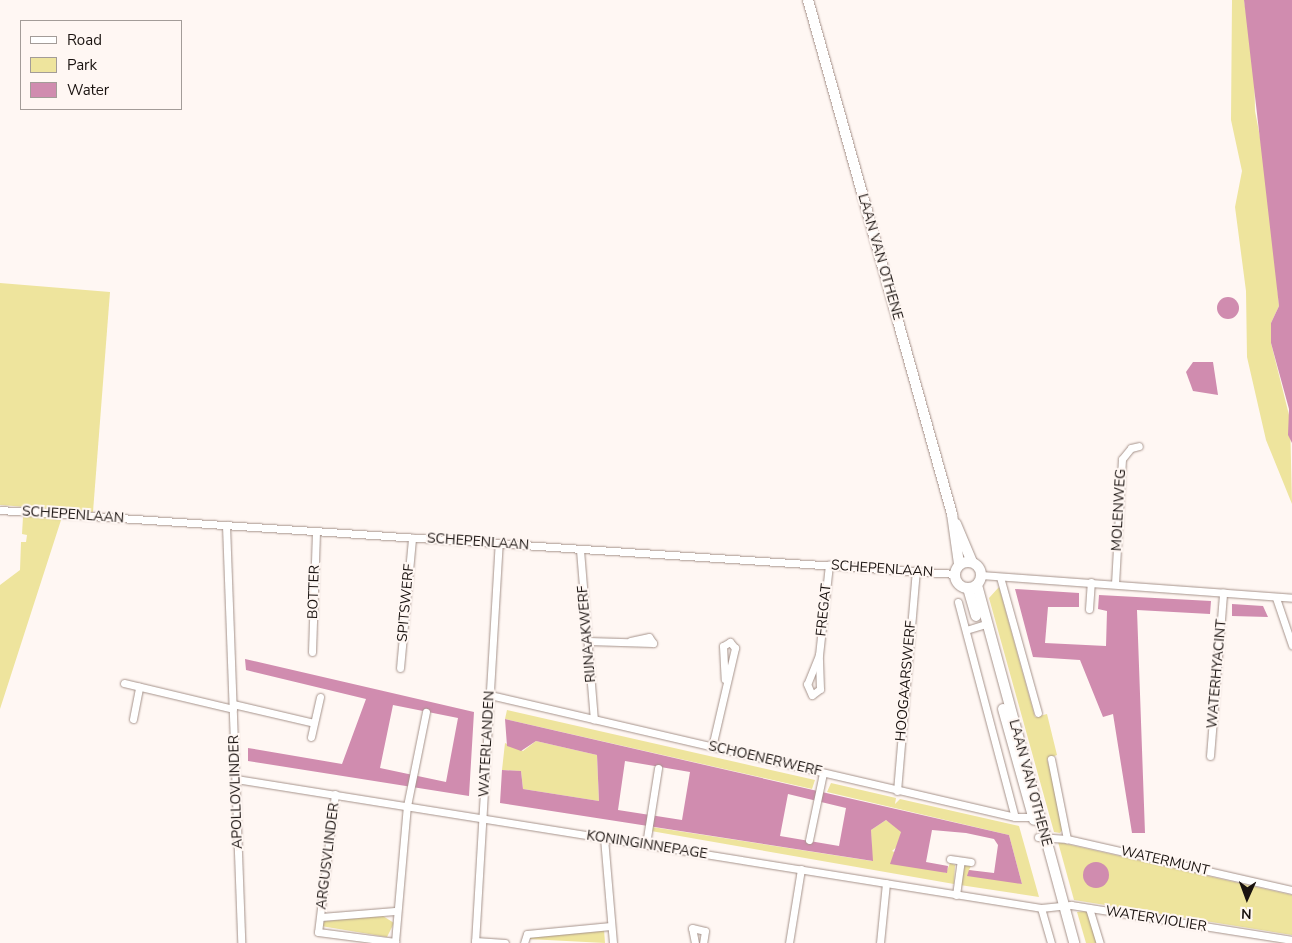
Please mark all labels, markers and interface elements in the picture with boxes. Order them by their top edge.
legend [20,20,182,110]
text: Road [67,30,102,50]
text: Park [67,55,97,75]
text: Water [67,80,109,100]
street label: LAAN VAN OTHENE [854,192,906,322]
street label: MOLENWEG [1108,468,1130,552]
street label: SCHEPENLAAN [21,503,125,527]
street label: SCHEPENLAAN [426,530,530,554]
street label: SCHEPENLAAN [830,557,934,581]
street label: SPITSWERF [394,563,418,643]
street label: BOTTER [305,565,323,619]
street label: FREGAT [813,583,835,637]
street label: RIJNAAKWERF [574,585,600,683]
street label: WATERHYACINT [1204,619,1230,729]
street label: HOOGAARSWERF [892,620,920,742]
street label: WATERLANDEN [476,690,498,798]
street label: LAAN VAN OTHENE [1005,718,1055,848]
street label: APOLLOVLINDER [226,735,246,849]
street label: SCHOENERWERF [707,738,823,780]
street label: ARGUSVLINDER [313,802,343,910]
street label: KONINGINNEPAGE [585,827,709,863]
street label: WATERMUNT [1119,843,1211,879]
north arrow [1222,873,1272,923]
street label: WATERVIOLIER [1104,903,1208,935]
text: N [1241,904,1252,923]

